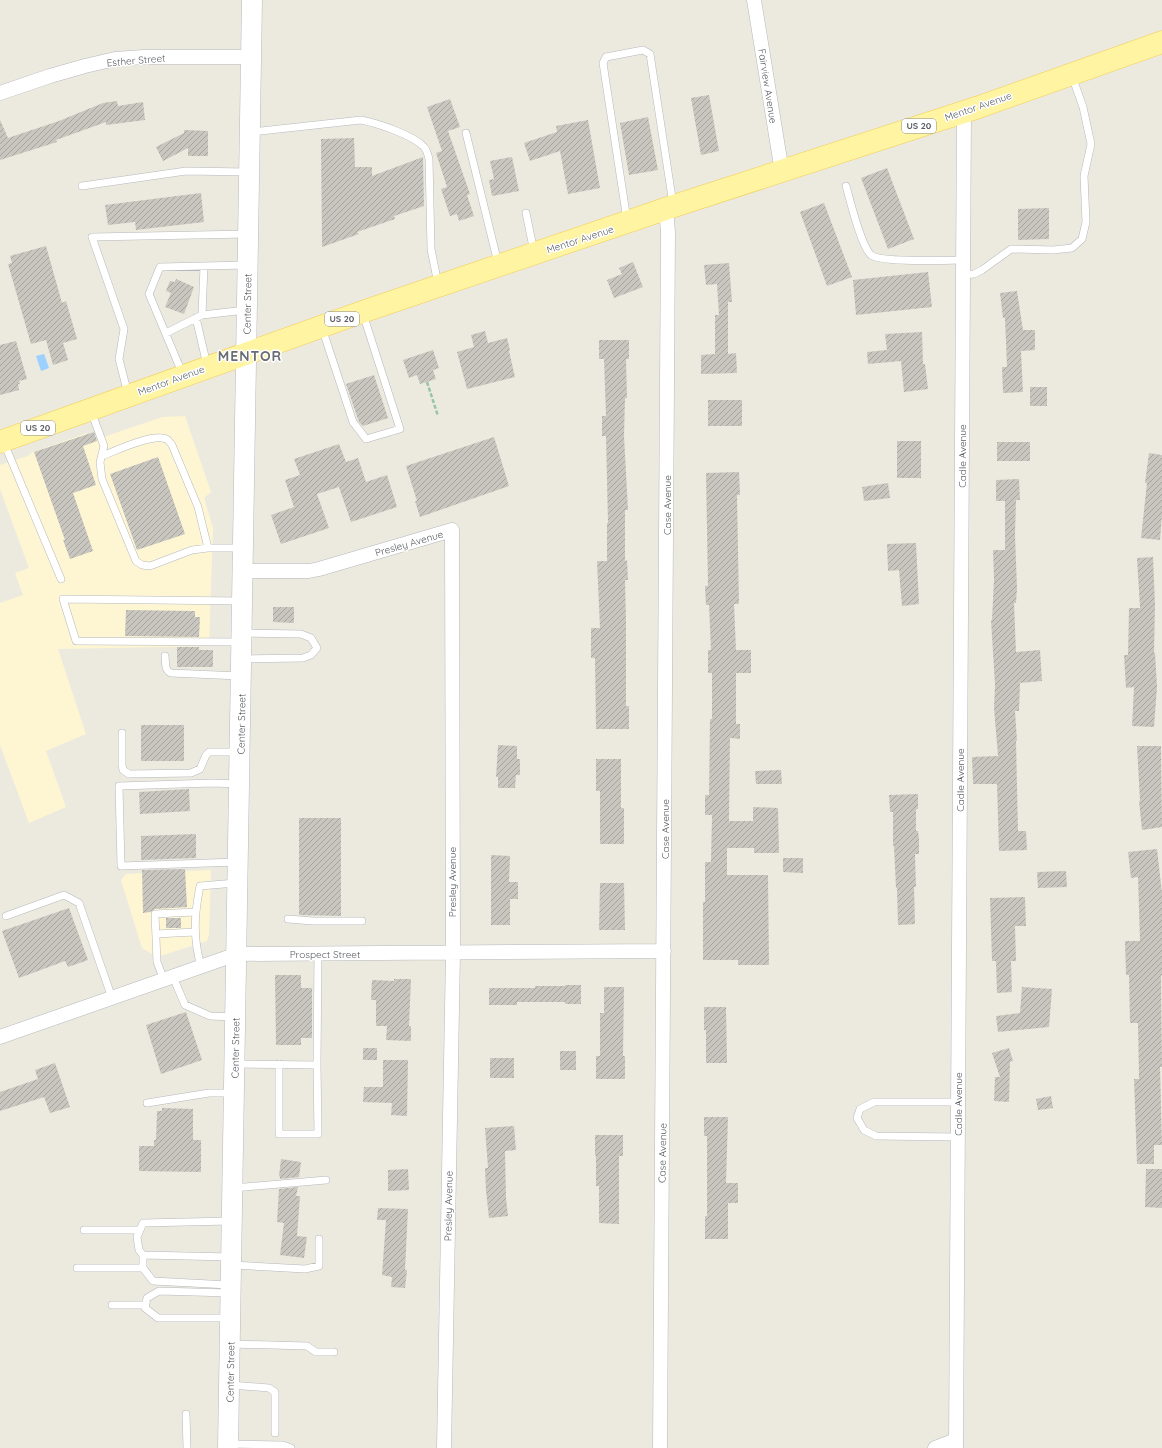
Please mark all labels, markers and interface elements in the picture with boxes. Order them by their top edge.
street label: Fairview Avenue [755,48,780,125]
street label: Esther Street [106,51,167,70]
street label: Mentor Avenue [943,89,1014,124]
road number: US 20 [902,119,936,133]
street label: Mentor Avenue [545,222,616,256]
street label: Center Street [240,273,255,335]
road number: US 20 [325,312,359,326]
district label: MENTOR [218,347,282,365]
street label: Mentor Avenue [136,362,207,399]
road number: US 20 [21,421,55,435]
street label: Cadle Avenue [956,424,969,488]
street label: Case Avenue [661,475,674,535]
street label: Presley Avenue [374,527,445,559]
street label: Center Street [234,693,249,755]
street label: Cadle Avenue [954,748,967,812]
street label: Case Avenue [659,799,672,859]
street label: Presley Avenue [446,846,459,917]
street label: Prospect Street [290,948,361,961]
street label: Center Street [228,1017,243,1079]
street label: Cadle Avenue [952,1072,965,1136]
street label: Case Avenue [655,1123,670,1183]
street label: Presley Avenue [441,1170,456,1241]
street label: Center Street [223,1341,238,1403]

